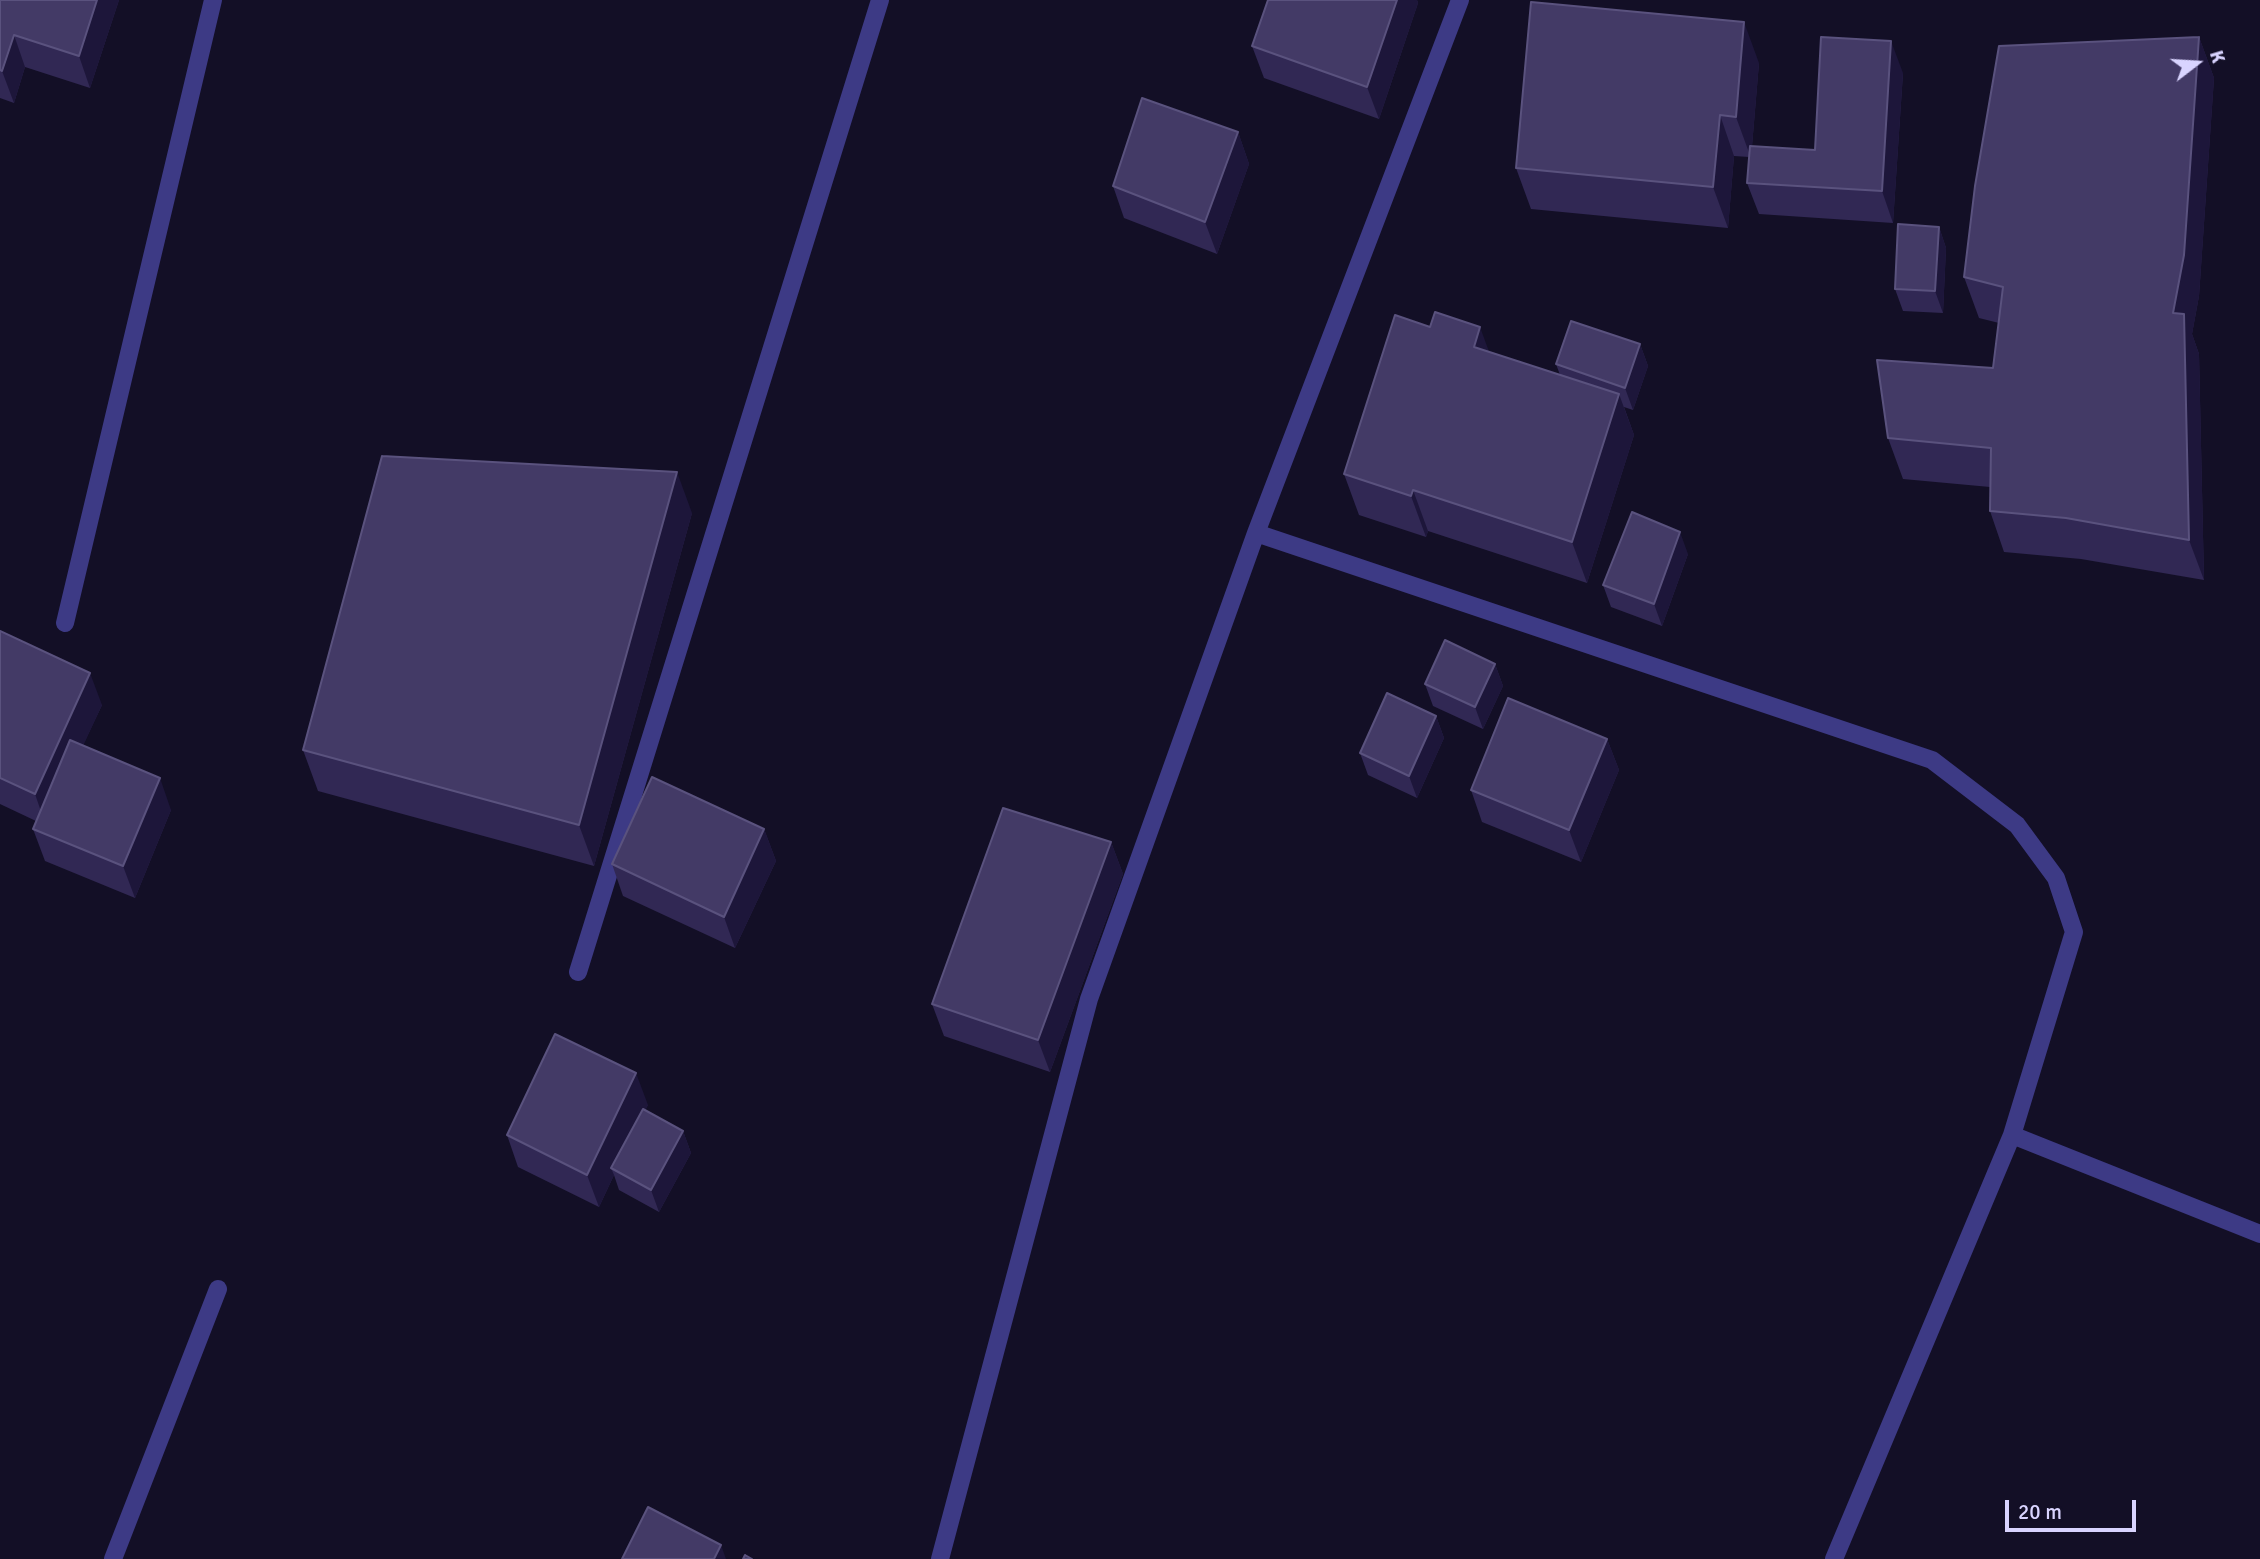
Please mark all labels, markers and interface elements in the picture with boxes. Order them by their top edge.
north arrow [2162,28,2232,98]
text: K [2204,48,2230,66]
scale bar [2008,1486,2139,1530]
text: 20 m [2018,1499,2062,1525]

